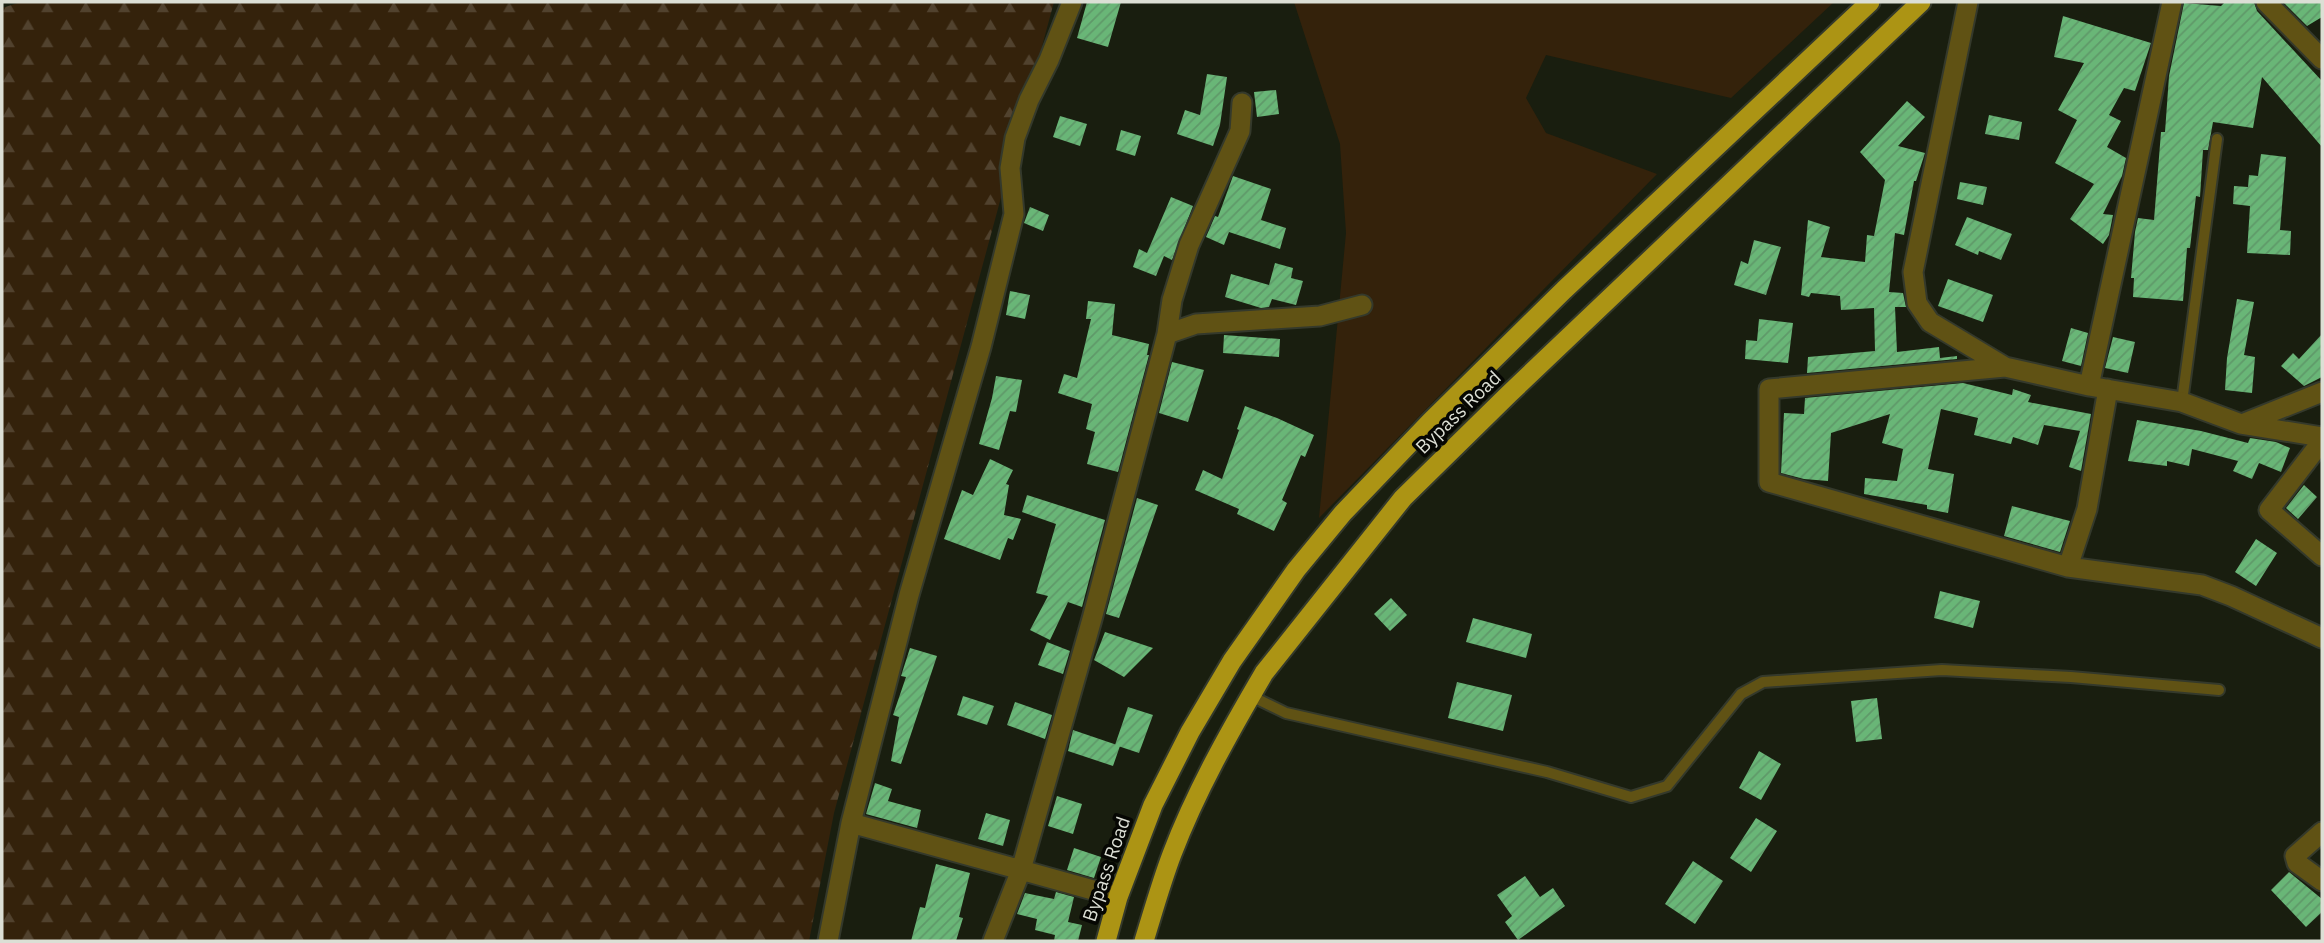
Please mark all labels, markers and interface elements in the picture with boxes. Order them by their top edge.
street label: Bypass Road [1410,365,1506,459]
street label: Bypass Road [1077,813,1135,925]

